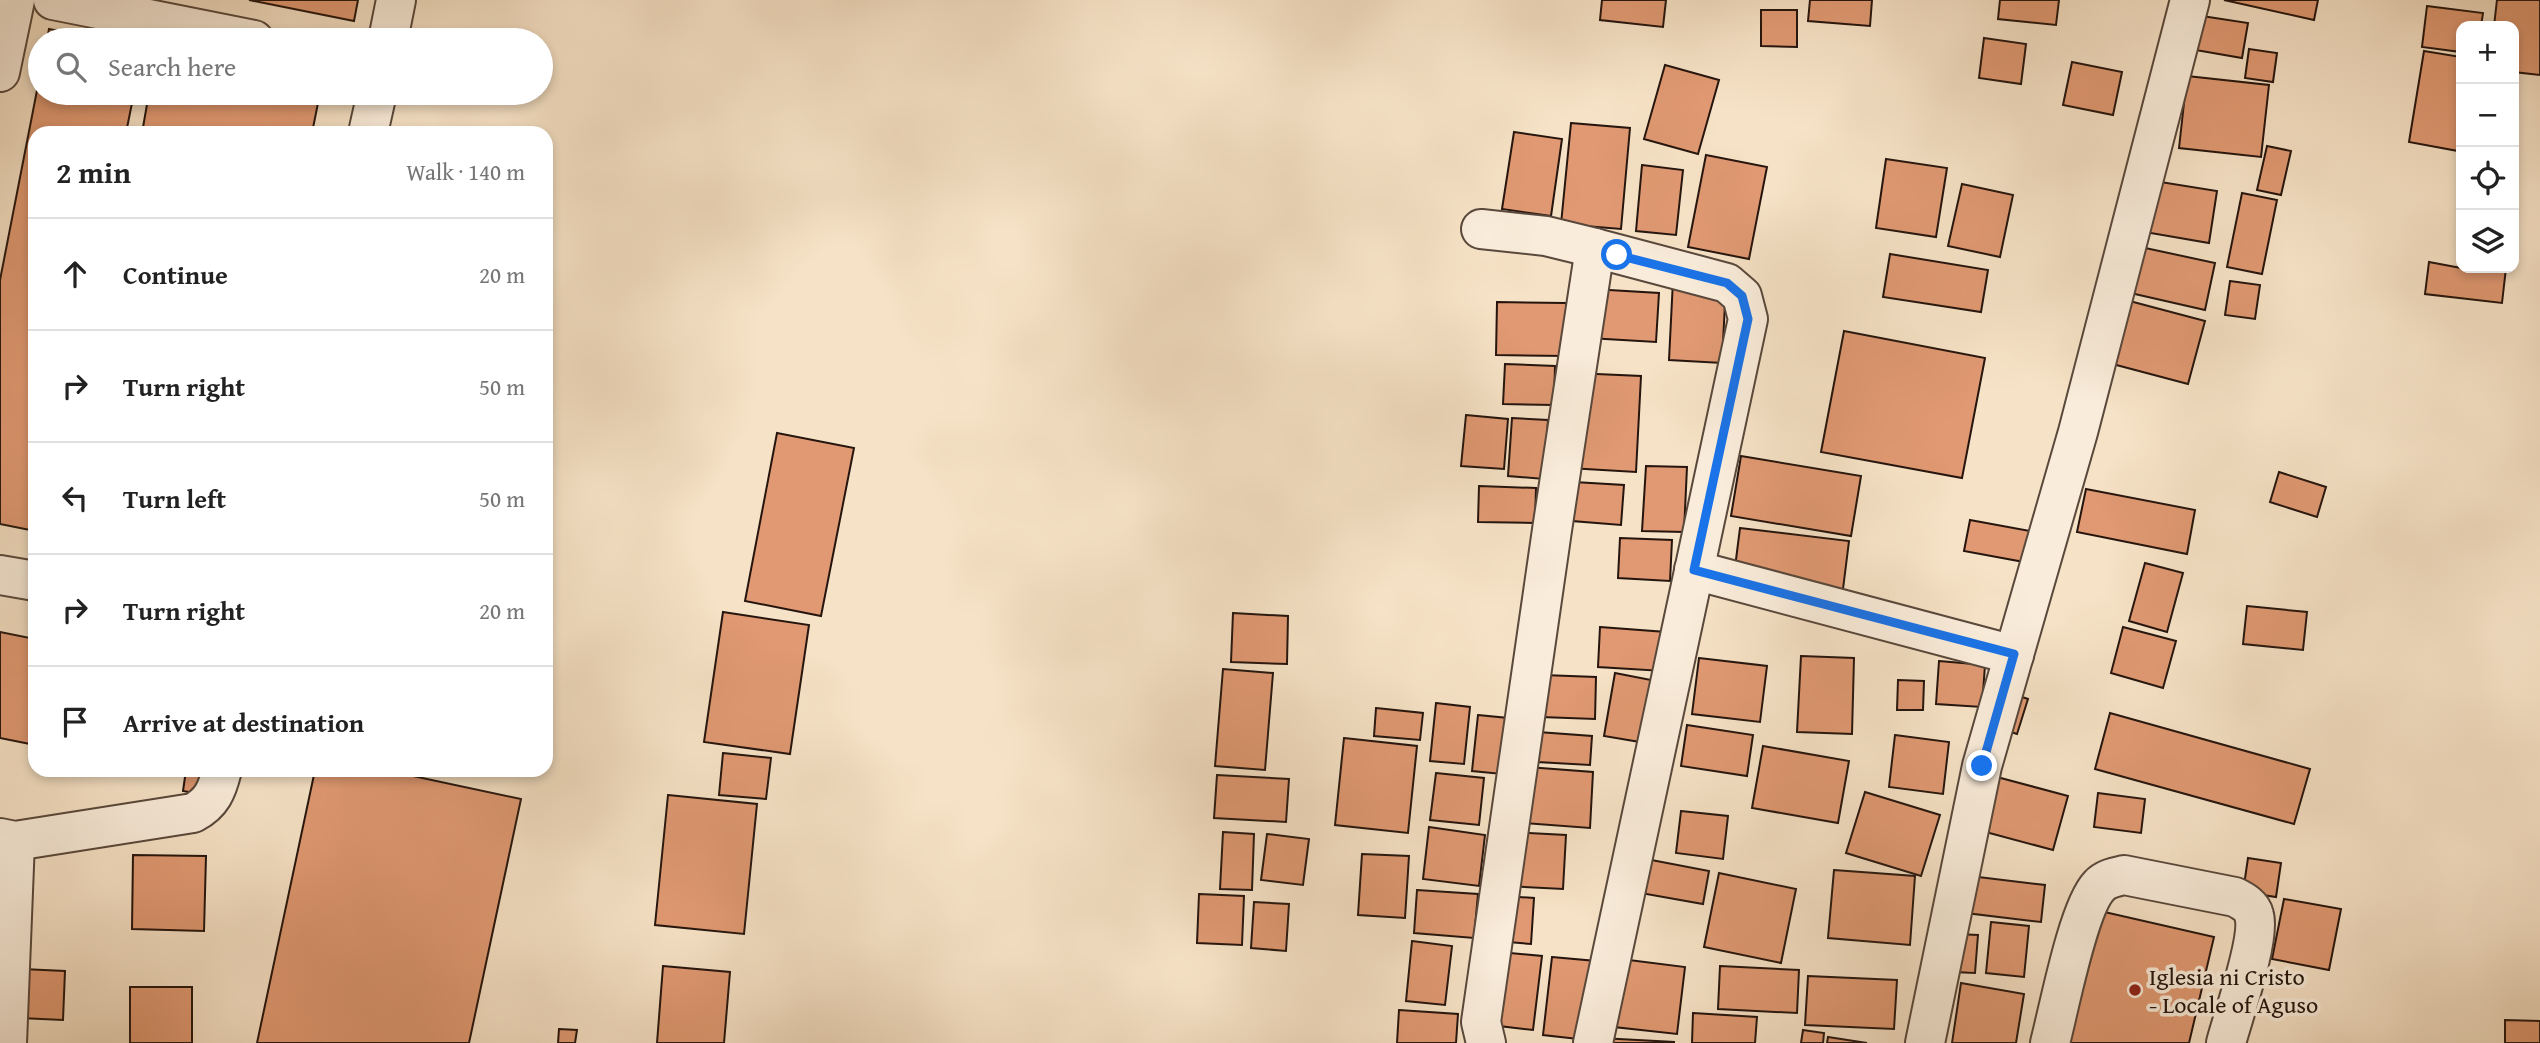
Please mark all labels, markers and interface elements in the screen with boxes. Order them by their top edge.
map controls [2456,21,2519,273]
button: + [2456,21,2519,84]
search box [28,28,553,105]
text: Search here [108,47,236,86]
icon: search [52,48,90,86]
button: − [2456,84,2519,147]
button: locate [2456,147,2519,210]
text: 2 min [56,150,131,194]
text: Walk · 140 m [406,155,525,188]
button: layers [2456,210,2519,273]
route start [1601,239,1632,270]
icon: ahead [56,255,94,293]
text: Continue [123,255,228,294]
text: 20 m [479,258,525,291]
icon: right [56,367,94,405]
text: Turn right [123,367,245,406]
text: 50 m [479,370,525,403]
icon: left [56,479,94,517]
text: Turn left [123,479,226,518]
text: 50 m [479,482,525,515]
icon: right [56,591,94,629]
text: Turn right [123,591,245,630]
text: 20 m [479,594,525,627]
icon: arrive [56,703,94,741]
text: Arrive at destination [123,703,364,742]
route end [1966,750,1997,781]
place label: Iglesia ni Cristo - Locale of Aguso [2149,959,2318,1022]
marker: Iglesia ni Cristo - Locale of Aguso [2127,982,2143,998]

